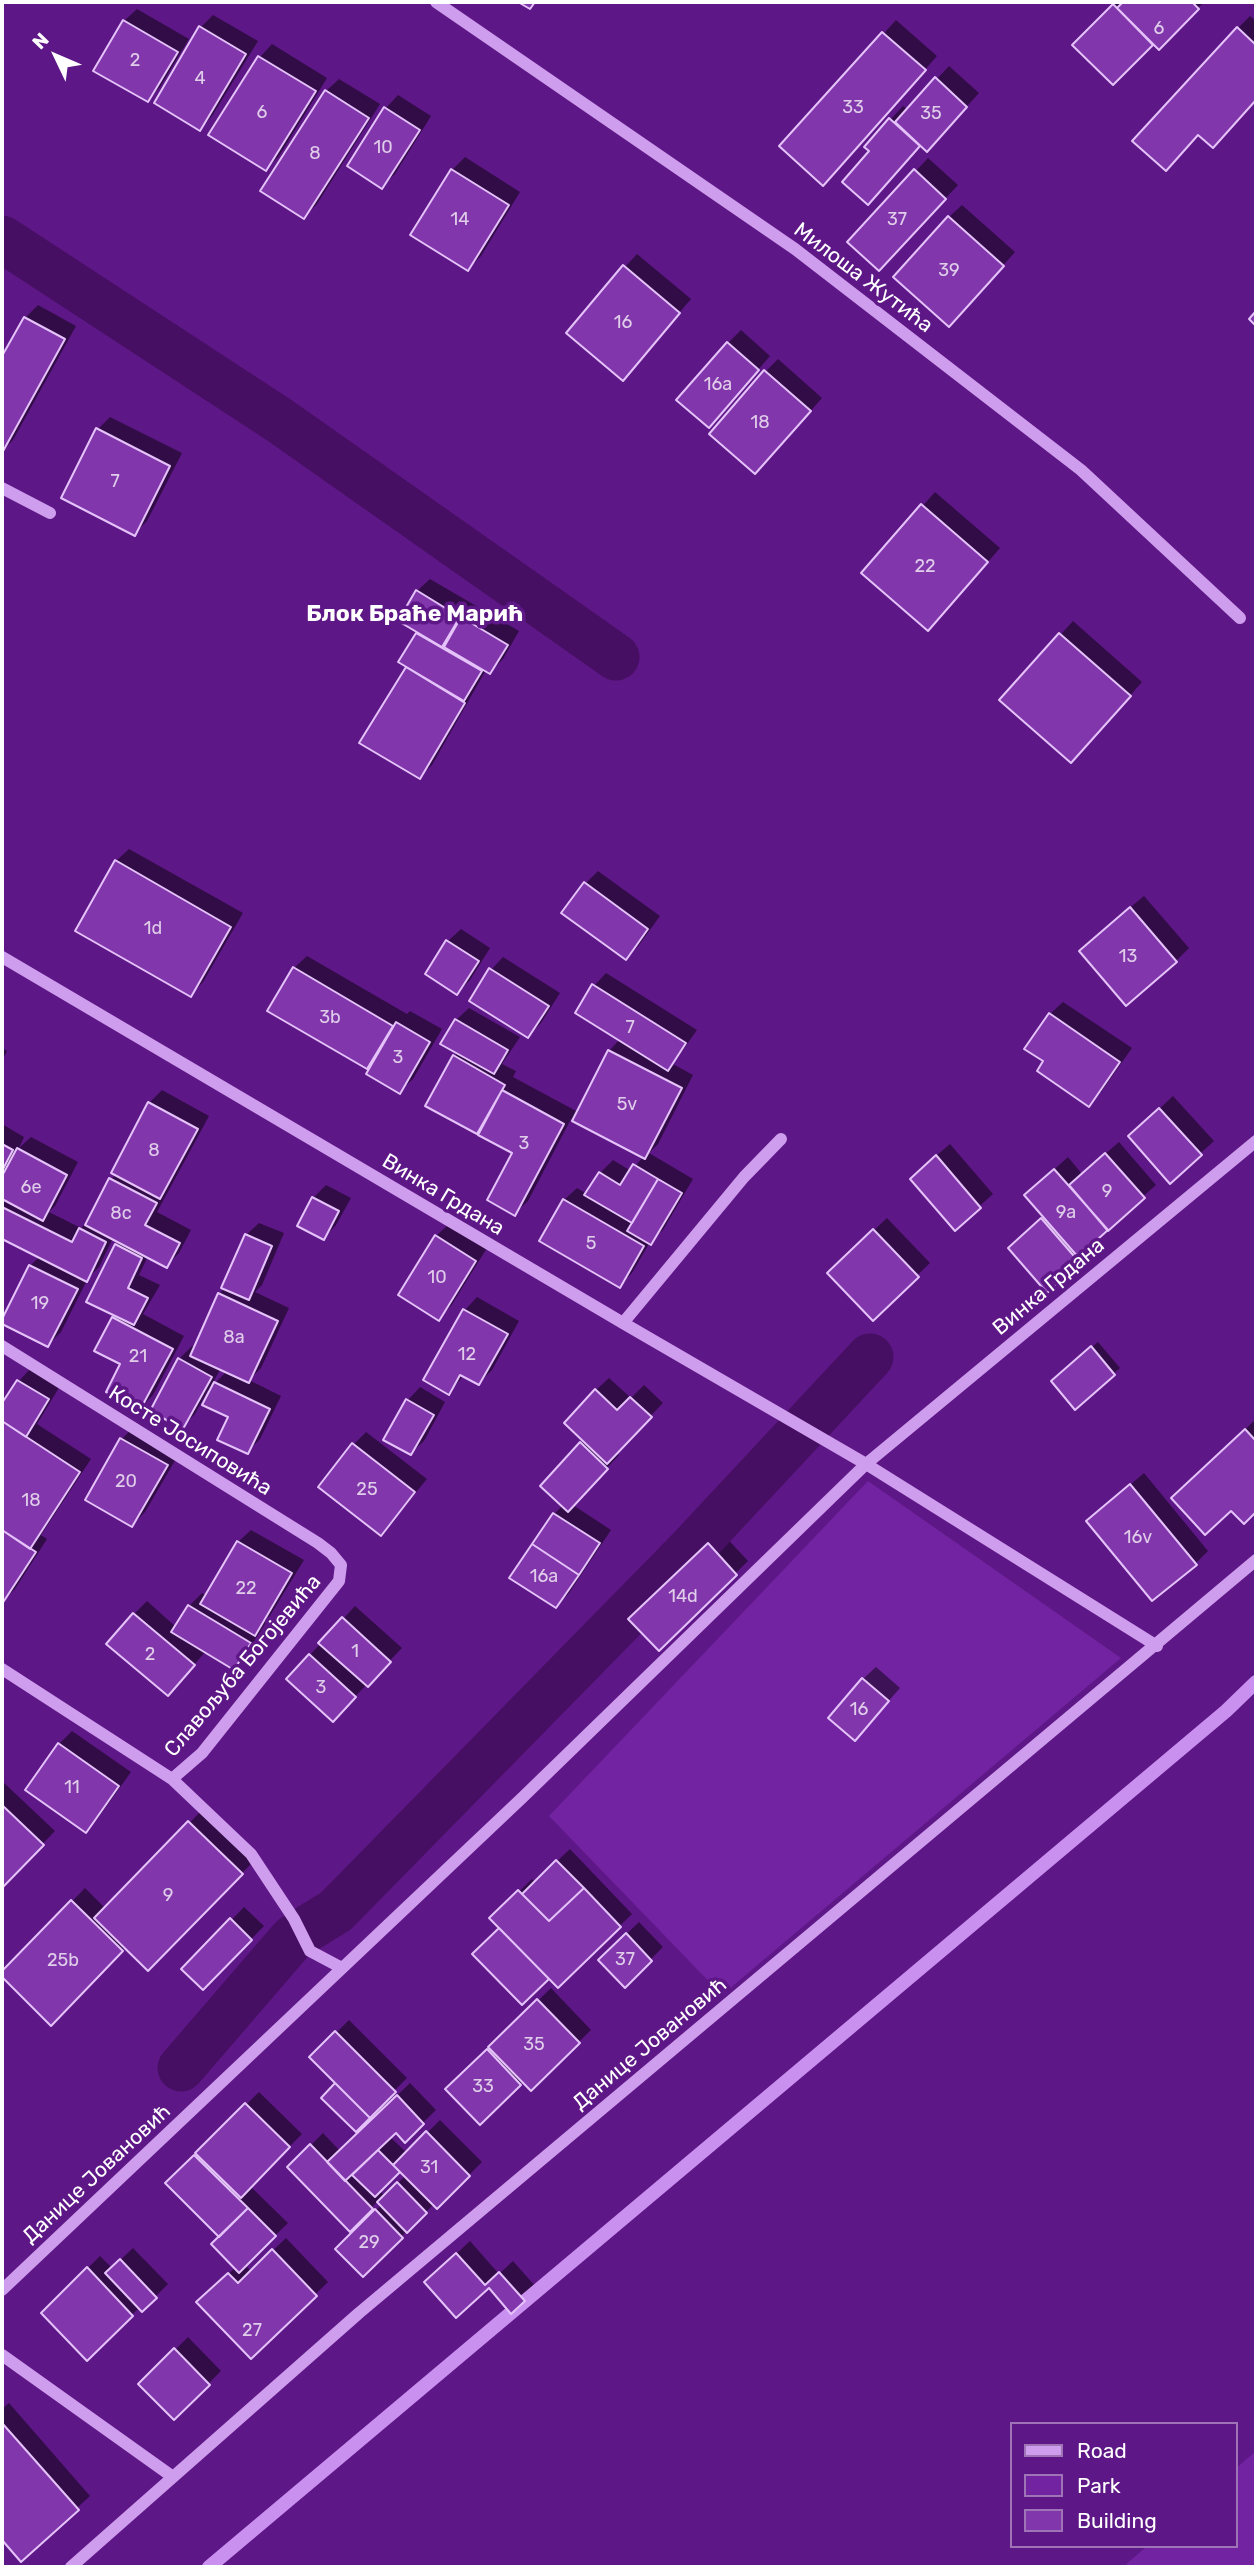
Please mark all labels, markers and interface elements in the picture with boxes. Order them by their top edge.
house number: 6 [1154,18,1164,40]
north arrow [21,21,91,91]
text: N [28,28,54,54]
house number: 2 [130,50,140,72]
house number: 4 [194,68,206,90]
house number: 33 [842,97,864,119]
house number: 6 [257,102,267,124]
house number: 35 [920,103,942,125]
house number: 10 [373,137,393,159]
house number: 8 [309,143,321,165]
house number: 14 [451,209,469,231]
house number: 37 [887,209,907,231]
street label: Милоша Жутића [789,218,937,338]
house number: 39 [938,260,960,282]
house number: 16 [614,312,632,334]
house number: 16a [704,374,732,396]
house number: 18 [750,412,770,434]
house number: 7 [110,471,120,493]
house number: 22 [914,556,936,578]
district label: Блок Браће Марић [306,600,524,628]
house number: 1d [144,918,162,940]
house number: 13 [1119,946,1137,968]
house number: 3b [319,1007,341,1029]
house number: 7 [625,1017,635,1039]
house number: 3 [393,1047,403,1069]
house number: 5v [617,1094,637,1116]
house number: 3 [519,1133,529,1155]
house number: 8 [148,1140,160,1162]
street label: Винка Грдана [377,1149,509,1241]
house number: 6e [21,1177,41,1199]
house number: 9 [1102,1181,1112,1203]
house number: 9a [1056,1202,1076,1224]
house number: 8c [110,1203,132,1225]
house number: 5 [586,1233,596,1255]
street label: Винка Грдана [988,1233,1110,1341]
house number: 10 [427,1267,447,1289]
house number: 19 [31,1293,49,1315]
house number: 8a [223,1327,245,1349]
house number: 12 [458,1344,476,1366]
house number: 21 [129,1346,147,1368]
street label: Косте Јосиповића [104,1381,276,1501]
house number: 20 [115,1471,137,1493]
house number: 25 [356,1479,378,1501]
house number: 18 [21,1490,41,1512]
house number: 16v [1124,1527,1152,1549]
house number: 16a [530,1566,558,1588]
street label: Славољуба Богојевића [159,1570,327,1762]
house number: 22 [235,1578,257,1600]
house number: 14d [668,1586,698,1608]
house number: 1 [351,1641,359,1663]
house number: 2 [145,1644,155,1666]
house number: 3 [316,1677,326,1699]
house number: 16 [850,1699,868,1721]
house number: 11 [64,1777,80,1799]
house number: 9 [163,1885,173,1907]
house number: 37 [615,1949,635,1971]
house number: 25b [47,1950,79,1972]
street label: Данице Јовановић [568,1972,732,2116]
house number: 35 [523,2034,545,2056]
house number: 33 [472,2076,494,2098]
street label: Данице Јовановић [18,2099,176,2249]
house number: 31 [420,2157,438,2179]
house number: 29 [358,2232,380,2254]
house number: 27 [242,2320,262,2342]
legend [1010,2422,1237,2548]
text: Road [1077,2438,1127,2463]
text: Park [1077,2473,1121,2498]
text: Building [1077,2508,1157,2533]

